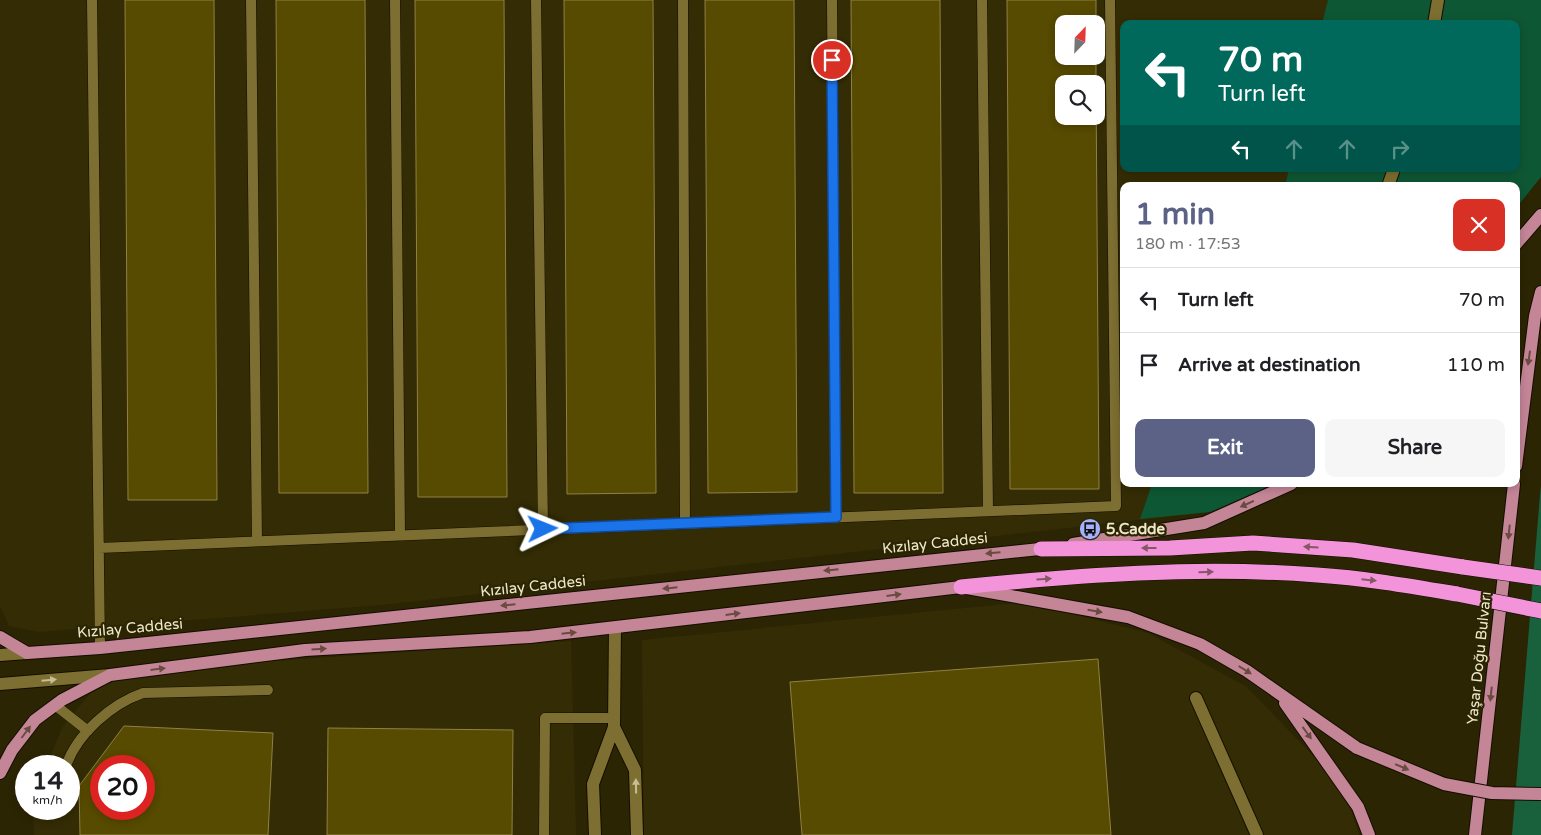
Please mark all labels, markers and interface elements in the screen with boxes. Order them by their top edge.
north arrow [1055,15,1105,65]
map controls [1055,15,1105,125]
pin [811,39,853,81]
text: 70 m [1218,39,1303,81]
icon: left [1135,40,1200,105]
icon: arrive [818,46,846,74]
button: search [1055,75,1105,125]
text: Turn left [1218,81,1306,107]
icon: left [1227,135,1255,163]
icon: ahead [1280,135,1308,163]
icon: ahead [1333,135,1361,163]
icon: right [1386,135,1414,163]
text: 1 min [1135,196,1215,233]
button: close [1453,199,1505,251]
text: 180 m · 17:53 [1135,234,1241,254]
icon: left [1135,286,1163,314]
text: Turn left [1178,289,1254,311]
text: 70 m [1459,289,1505,311]
one-way arrow [1525,350,1533,366]
icon: arrive [1135,351,1163,379]
text: Arrive at destination [1178,354,1361,376]
text: 110 m [1447,354,1505,376]
button: Exit [1135,419,1315,477]
button: Share [1325,419,1505,477]
one-way arrow [1240,501,1254,509]
position arrow [516,502,568,554]
bus stop icon: 5.Cadde [1078,517,1102,541]
place label: 5.Cadde [1106,520,1166,538]
one-way arrow [1505,525,1513,541]
street label: Kızılay Caddesi [881,528,989,558]
one-way arrow [1302,543,1318,551]
one-way arrow [1140,544,1156,552]
one-way arrow [985,549,1001,557]
one-way arrow [823,566,839,574]
one-way arrow [1199,568,1215,576]
street label: Kızılay Caddesi [479,571,587,601]
one-way arrow [1036,575,1052,583]
one-way arrow [1361,576,1377,584]
one-way arrow [661,584,677,592]
one-way arrow [886,591,902,599]
street label: Yaşar Doğu Bulvarı [1463,591,1495,725]
one-way arrow [500,601,516,609]
one-way arrow [1087,607,1103,615]
one-way arrow [725,610,741,618]
street label: Kızılay Caddesi [76,614,184,642]
one-way arrow [561,629,577,637]
one-way arrow [312,645,328,653]
one-way arrow [150,665,166,673]
one-way arrow [1238,666,1251,675]
one-way arrow [41,676,57,684]
one-way arrow [1487,686,1495,702]
one-way arrow [21,725,31,739]
one-way arrow [1301,726,1312,739]
speed limit sign: 20 [90,755,155,820]
one-way arrow [1395,764,1409,772]
text: 14 [32,766,63,796]
one-way arrow [631,778,639,794]
text: km/h [32,793,63,807]

